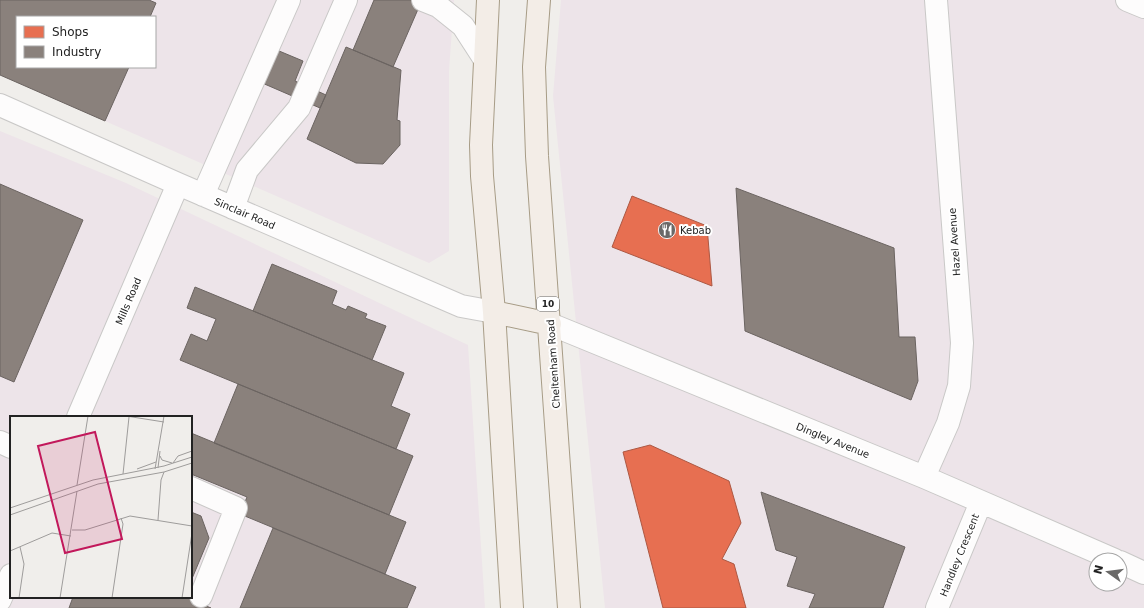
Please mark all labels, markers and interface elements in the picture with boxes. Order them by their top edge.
legend [16,16,156,68]
text: Shops [52,25,88,39]
text: Industry [52,45,101,59]
street label: Sinclair Road [213,196,277,231]
street label: Hazel Avenue [947,208,962,276]
restaurant icon: Kebab [657,220,677,240]
place label: Kebab [680,225,711,236]
street label: Mills Road [114,276,143,327]
road number: 10 [537,297,559,311]
street label: Cheltenham Road [545,319,562,409]
inset map [10,416,192,598]
street label: Dingley Avenue [794,421,871,460]
street label: Handley Crescent [938,512,981,598]
north arrow [1088,552,1128,592]
text: N [1091,564,1106,576]

